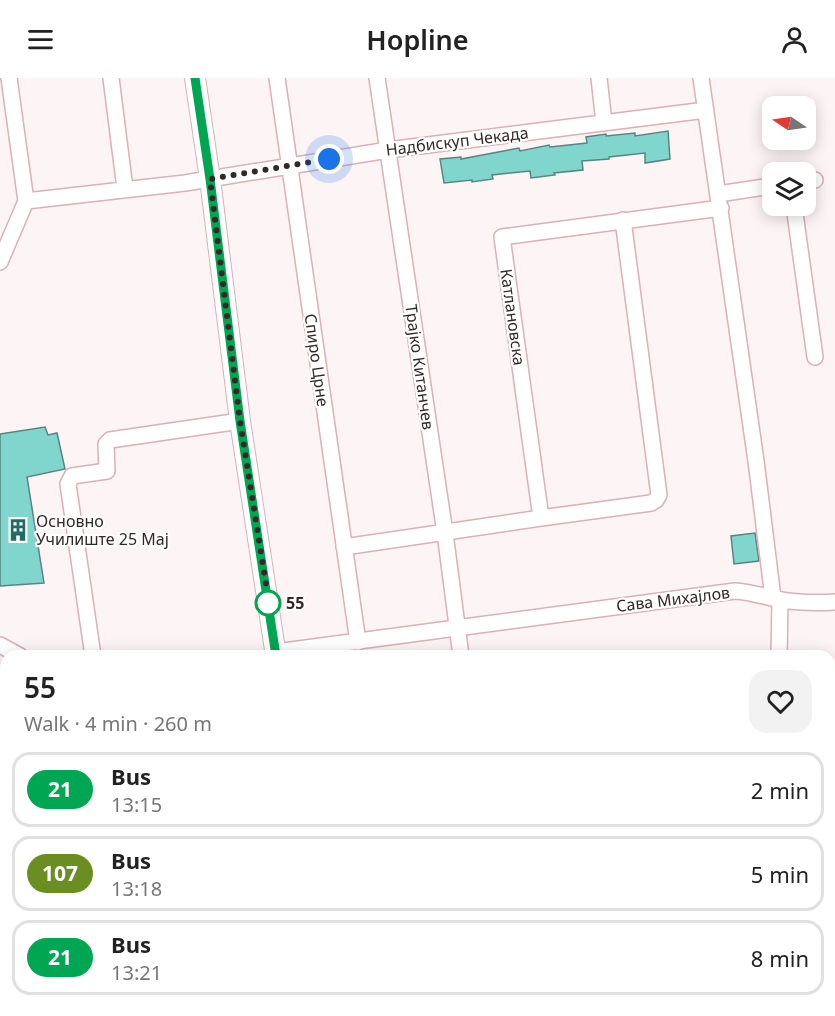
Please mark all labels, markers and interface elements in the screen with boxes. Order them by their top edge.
text: Hopline [366,21,469,58]
icon: menu [24,23,57,56]
icon: person [778,23,811,56]
north arrow [762,96,816,150]
map controls [762,96,816,216]
street label: Надбискуп Чекада [384,121,530,161]
your location [314,144,344,174]
button: layers [762,162,816,216]
street label: Катлановска [495,267,531,367]
street label: Трајко Китанчев [400,303,440,431]
street label: Спиро Црне [300,312,334,408]
place label: Основно Училиште 25 Мај [36,510,169,550]
building icon: Основно Училиште 25 Мај [5,517,31,543]
street label: Сава Михајлов [615,581,731,617]
marker: 55 [255,590,281,616]
place label: 55 [286,592,304,614]
text: 55 [24,668,56,706]
button: heart [749,670,812,733]
text: Walk · 4 min · 260 m [24,710,212,737]
text: Bus [111,761,151,791]
text: 21 [48,775,72,803]
text: 2 min [751,775,809,805]
text: 13:15 [111,791,162,818]
text: Bus [111,845,151,875]
text: 107 [42,859,78,887]
text: 5 min [751,859,809,889]
text: 13:18 [111,875,162,902]
text: Bus [111,929,151,959]
text: 21 [48,943,72,971]
text: 8 min [751,943,809,973]
text: 13:21 [111,959,162,986]

